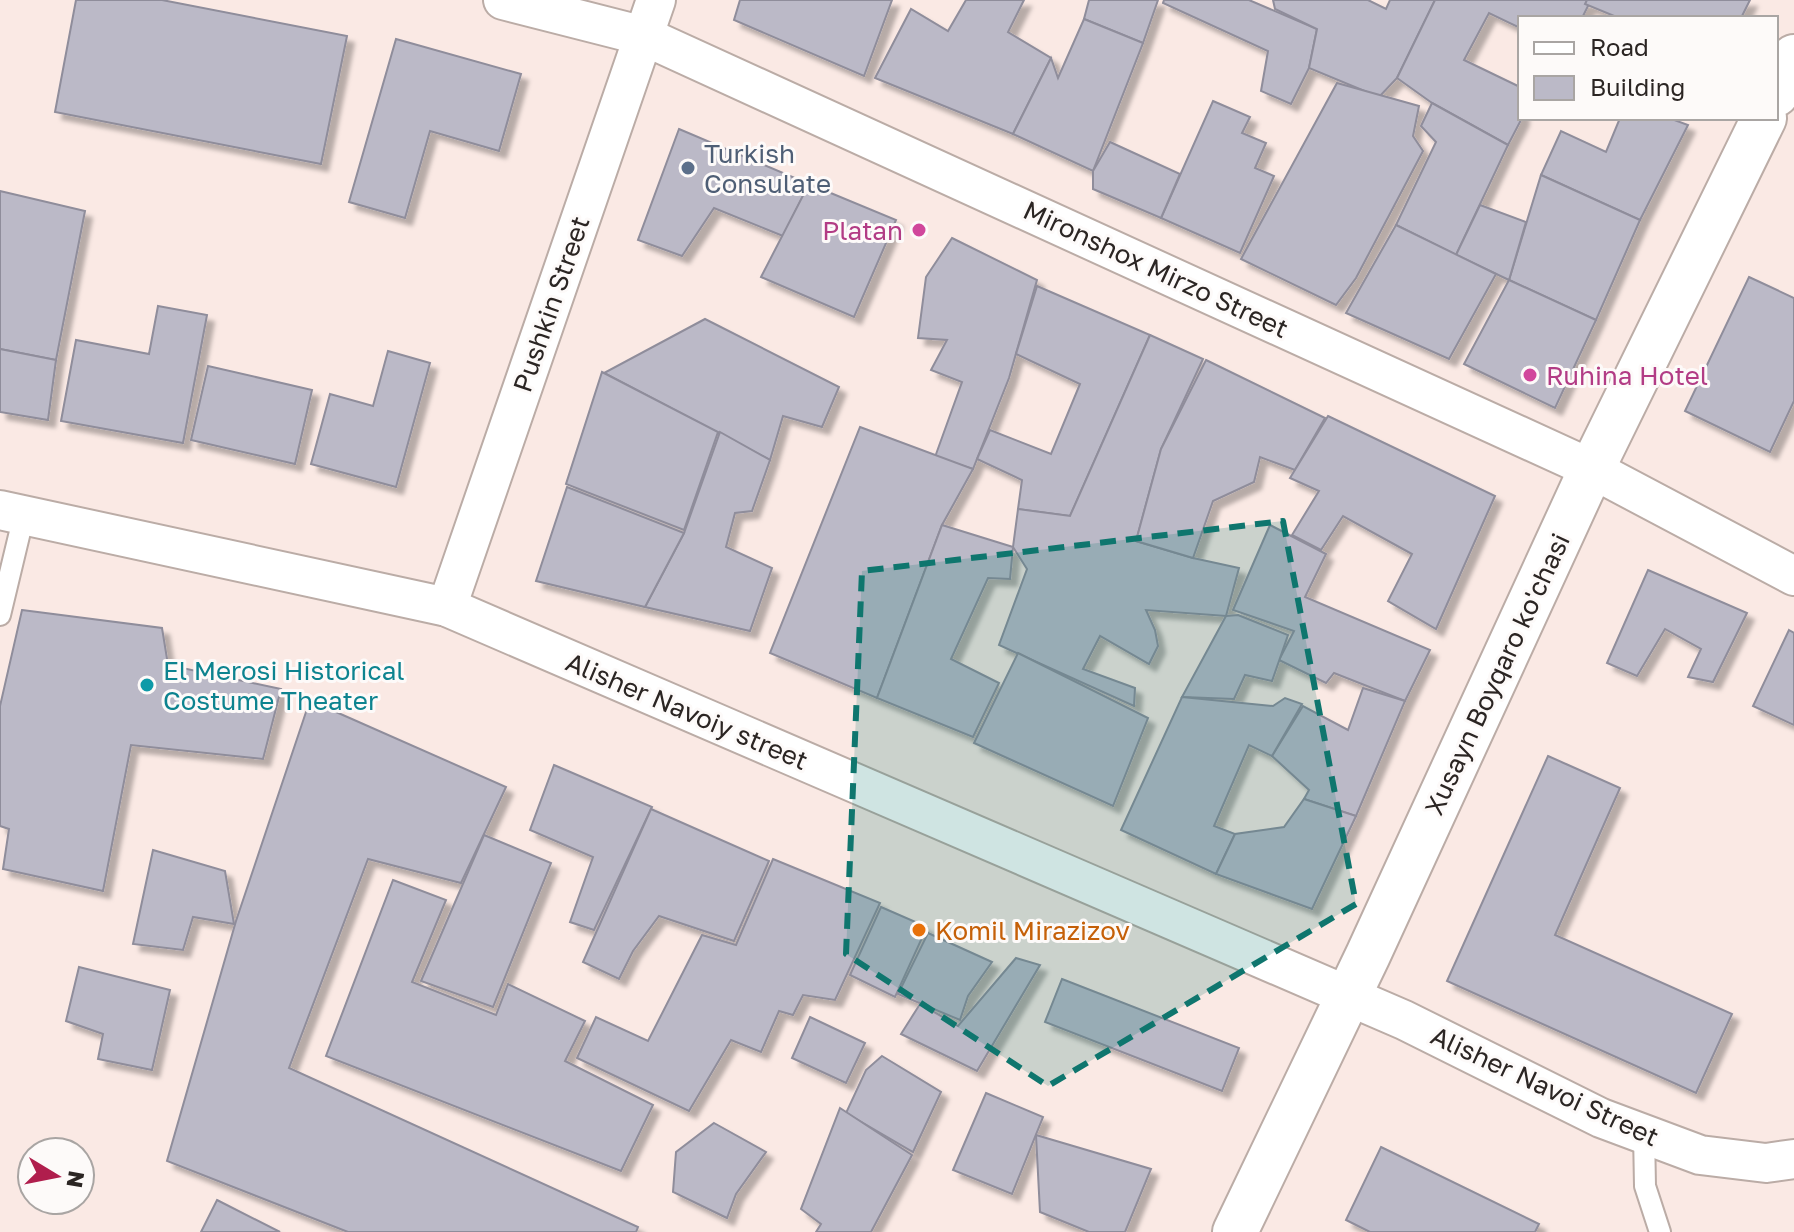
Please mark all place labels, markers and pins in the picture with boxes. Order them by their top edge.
place label: Turkish Consulate [704,138,831,199]
marker: Turkish Consulate [679,159,697,177]
place label: Platan [822,215,903,246]
marker: Platan [910,221,928,239]
place label: Ruhina Hotel [1546,360,1708,391]
marker: Ruhina Hotel [1521,366,1539,384]
place label: El Merosi Historical Costume Theater [163,655,405,716]
marker: El Merosi Historical Costume Theater [138,676,156,694]
place label: Komil Mirazizov [935,915,1130,946]
marker: Komil Mirazizov [910,921,928,939]

